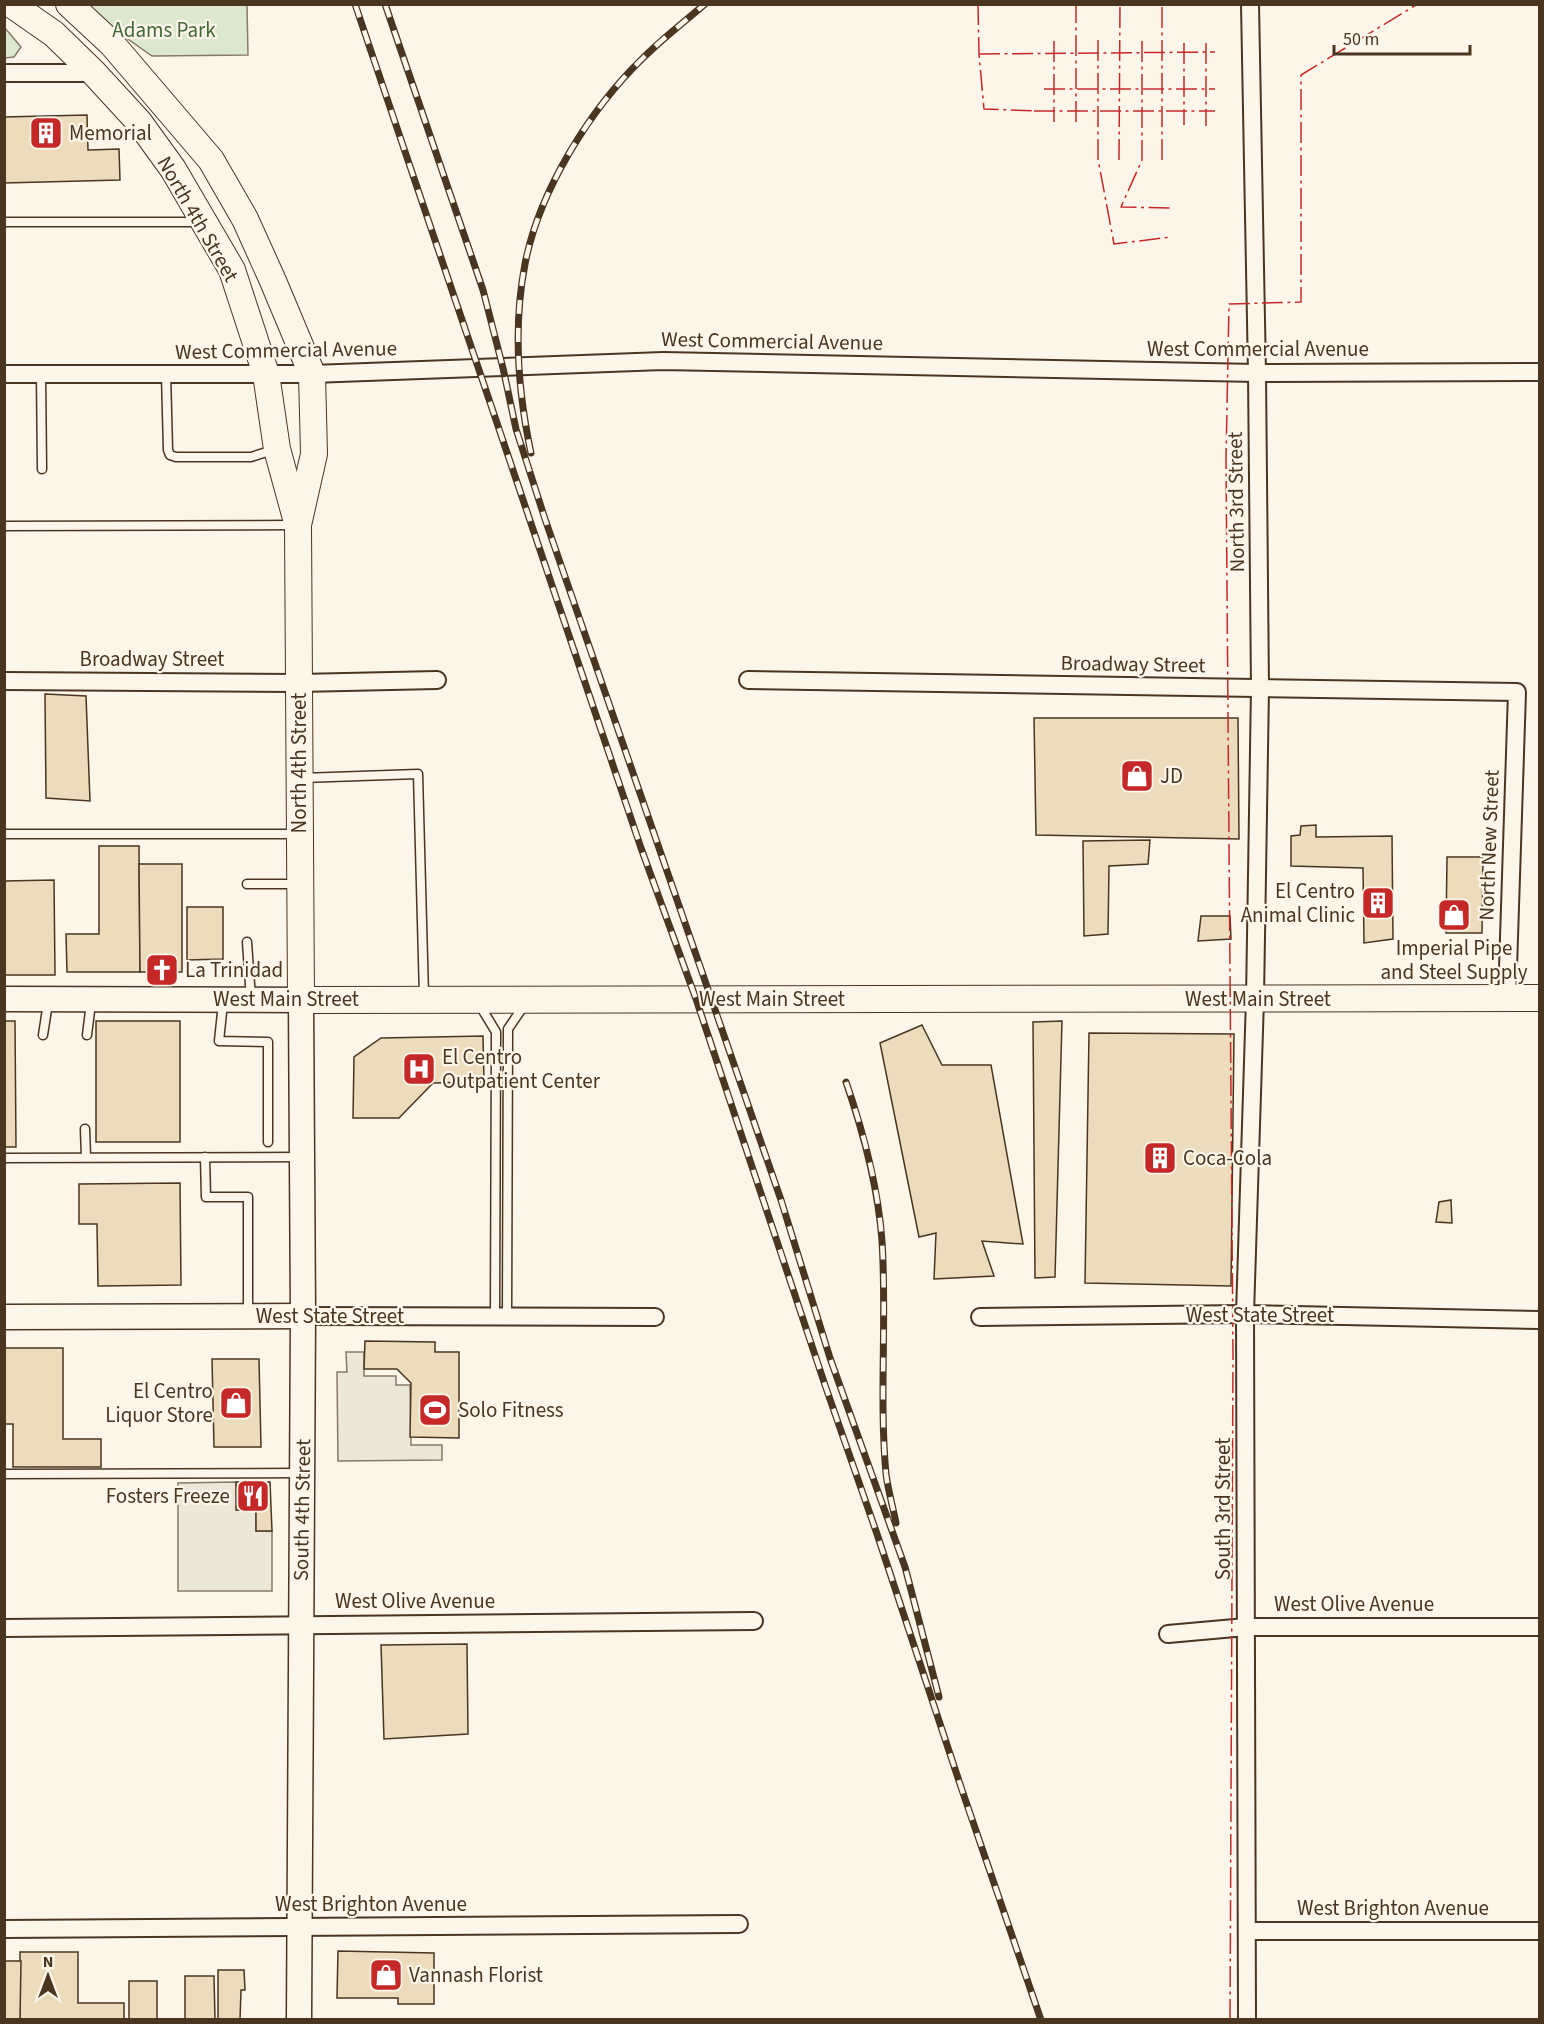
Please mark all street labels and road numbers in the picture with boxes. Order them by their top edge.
street label: North 4th Street [150,151,246,287]
street label: West Commercial Avenue [661,324,883,358]
street label: West Commercial Avenue [175,333,397,367]
street label: West Commercial Avenue [1147,334,1369,364]
street label: North 3rd Street [1220,431,1252,573]
street label: Broadway Street [80,644,224,674]
street label: Broadway Street [1060,648,1206,680]
street label: North 4th Street [284,693,314,833]
street label: North New Street [1471,769,1507,921]
street label: West Main Street [213,984,359,1014]
street label: West Main Street [699,984,845,1014]
street label: West Main Street [1185,984,1331,1014]
street label: West State Street [1186,1300,1334,1330]
street label: West State Street [256,1301,404,1331]
street label: South 4th Street [286,1438,318,1582]
street label: South 3rd Street [1208,1438,1238,1580]
street label: West Olive Avenue [335,1586,495,1616]
street label: West Olive Avenue [1274,1589,1434,1619]
street label: West Brighton Avenue [275,1889,467,1919]
street label: West Brighton Avenue [1297,1893,1489,1923]

